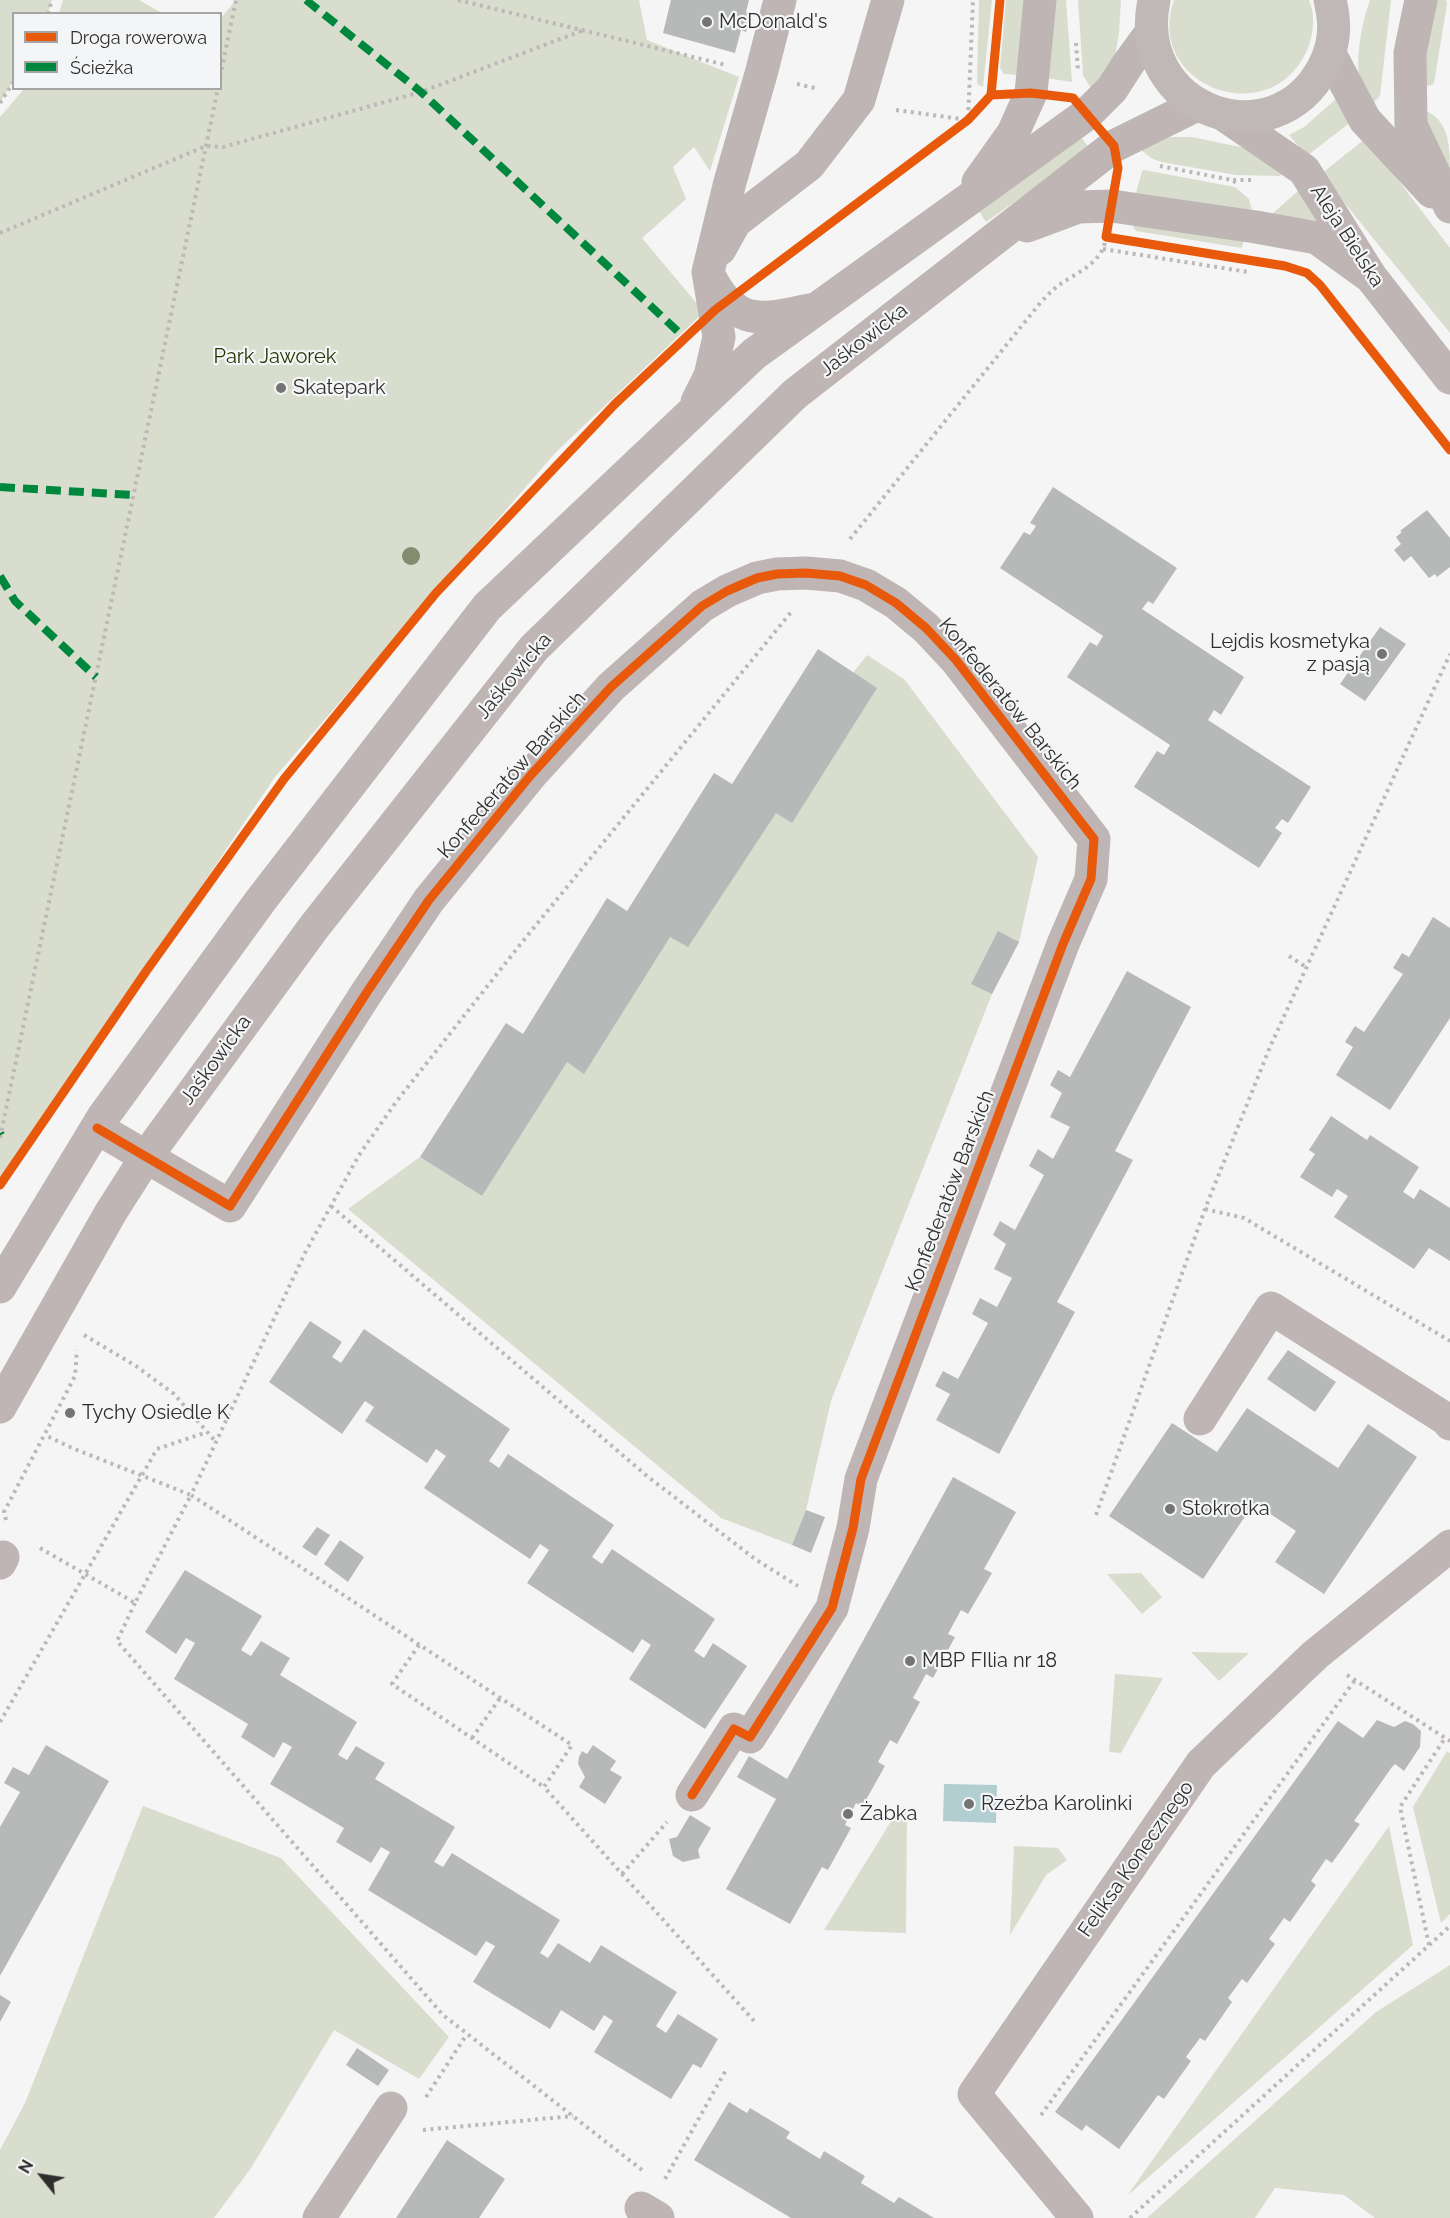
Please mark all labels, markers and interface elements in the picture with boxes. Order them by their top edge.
place label: McDonald's [719,10,827,34]
legend [12,12,222,90]
marker: McDonald's [700,15,714,29]
text: Droga rowerowa [70,27,207,48]
text: Ścieżka [70,57,133,78]
street label: Aleja Bielska [1305,180,1389,292]
street label: Jaśkowicka [815,298,913,382]
park label: Park Jaworek [214,345,336,369]
place label: Skatepark [293,376,386,400]
marker: Skatepark [274,381,288,395]
street label: Konfederatów Barskich [933,613,1087,795]
street label: Jaśkowicka [471,628,557,724]
place label: Lejdis kosmetyka z pasją [1210,630,1370,677]
marker: Lejdis kosmetyka z pasją [1375,647,1389,661]
street label: Konfederatów Barskich [433,687,591,863]
street label: Jaśkowicka [176,1011,256,1109]
street label: Konfederatów Barskich [901,1087,999,1295]
place label: Tychy Osiedle K [82,1401,230,1425]
marker: Tychy Osiedle K [63,1406,77,1420]
place label: Stokrotka [1182,1497,1270,1521]
marker: Stokrotka [1163,1502,1177,1516]
place label: MBP FIlia nr 18 [922,1649,1057,1673]
marker: MBP FIlia nr 18 [903,1654,917,1668]
street label: Feliksa Konecznego [1073,1776,1199,1942]
place label: Rzeźba Karolinki [981,1792,1132,1816]
marker: Rzeźba Karolinki [962,1797,976,1811]
place label: Żabka [860,1802,917,1826]
marker: Żabka [841,1807,855,1821]
north arrow [12,2146,72,2206]
text: N [15,2157,37,2177]

